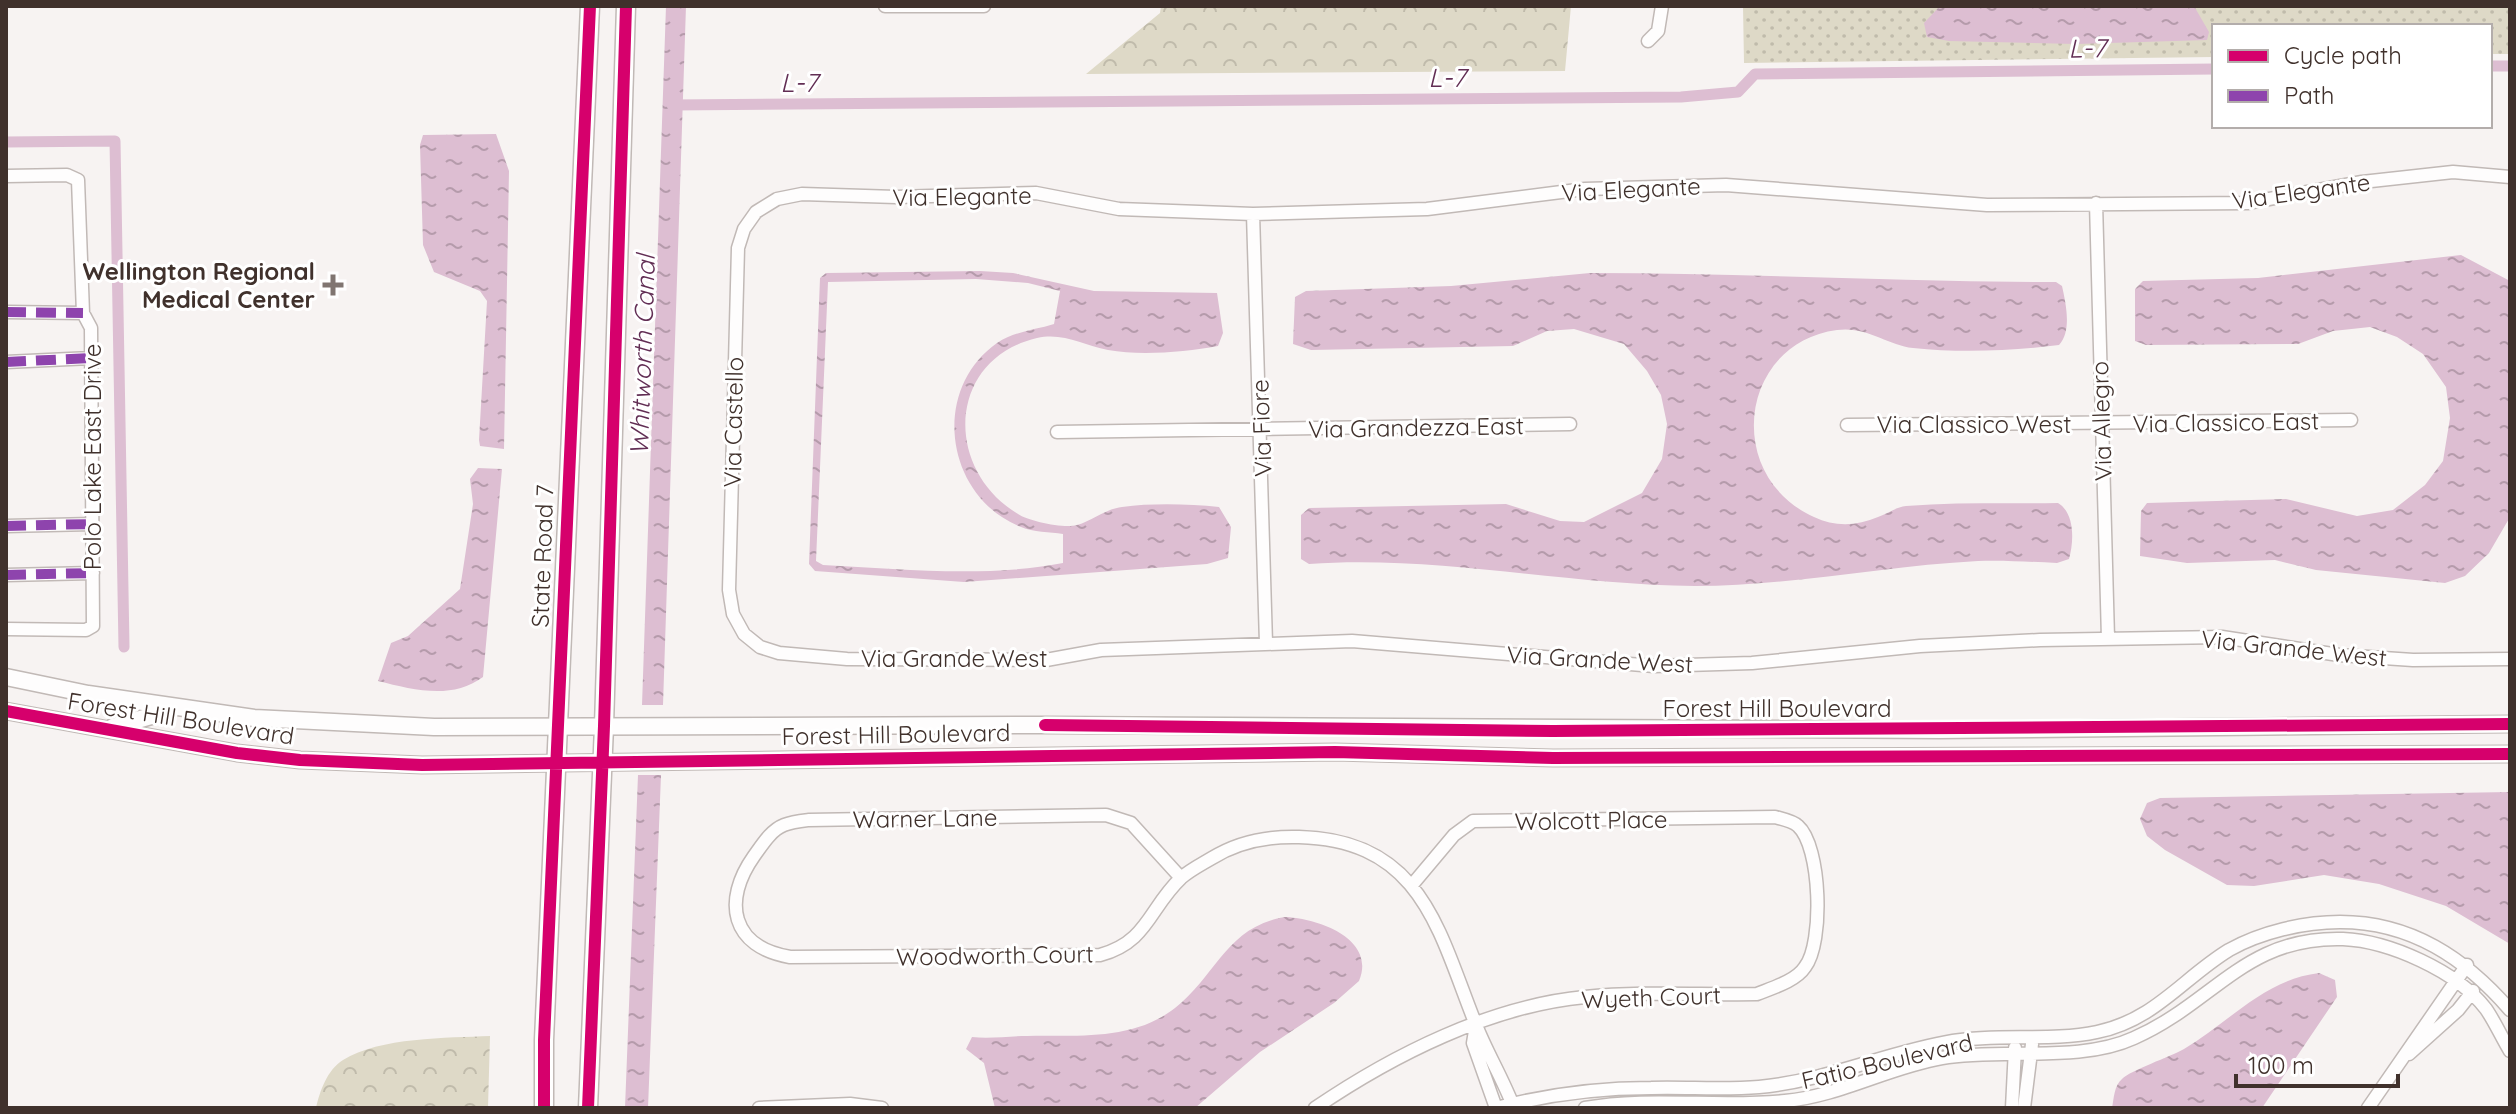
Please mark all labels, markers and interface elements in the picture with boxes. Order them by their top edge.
legend [2212,24,2492,128]
water label: L-7 [2068,31,2111,65]
text: Cycle path [2284,40,2402,70]
water label: L-7 [1428,61,1470,94]
water label: L-7 [780,66,822,99]
text: Path [2284,80,2335,110]
street label: Via Elegante [2230,166,2372,216]
street label: Via Elegante [1561,170,1701,208]
street label: Via Elegante [892,180,1032,212]
water label: Whitworth Canal [622,251,662,456]
place label: Wellington Regional Medical Center [82,256,315,314]
marker: Wellington Regional Medical Center [322,274,344,296]
street label: Polo Lake East Drive [77,344,107,570]
street label: Via Castello [717,356,749,488]
street label: Via Allegro [2084,360,2118,482]
street label: Via Fiore [1244,379,1278,477]
street label: Via Classico East [2132,405,2320,439]
street label: Via Classico West [1877,409,2071,439]
street label: Via Grandezza East [1308,410,1524,444]
street label: State Road 7 [525,484,559,628]
street label: Via Grande West [2200,623,2388,673]
street label: Via Grande West [1506,639,1694,679]
street label: Via Grande West [861,643,1047,673]
street label: Forest Hill Boulevard [66,685,296,751]
street label: Forest Hill Boulevard [1663,693,1891,723]
street label: Forest Hill Boulevard [781,717,1011,751]
street label: Warner Lane [852,802,998,834]
street label: Wolcott Place [1514,804,1668,836]
street label: Woodworth Court [896,938,1094,972]
street label: Wyeth Court [1581,980,1721,1014]
street label: Fatio Boulevard [1798,1027,1976,1095]
scale bar [2236,1038,2398,1088]
text: 100 m [2248,1050,2314,1080]

